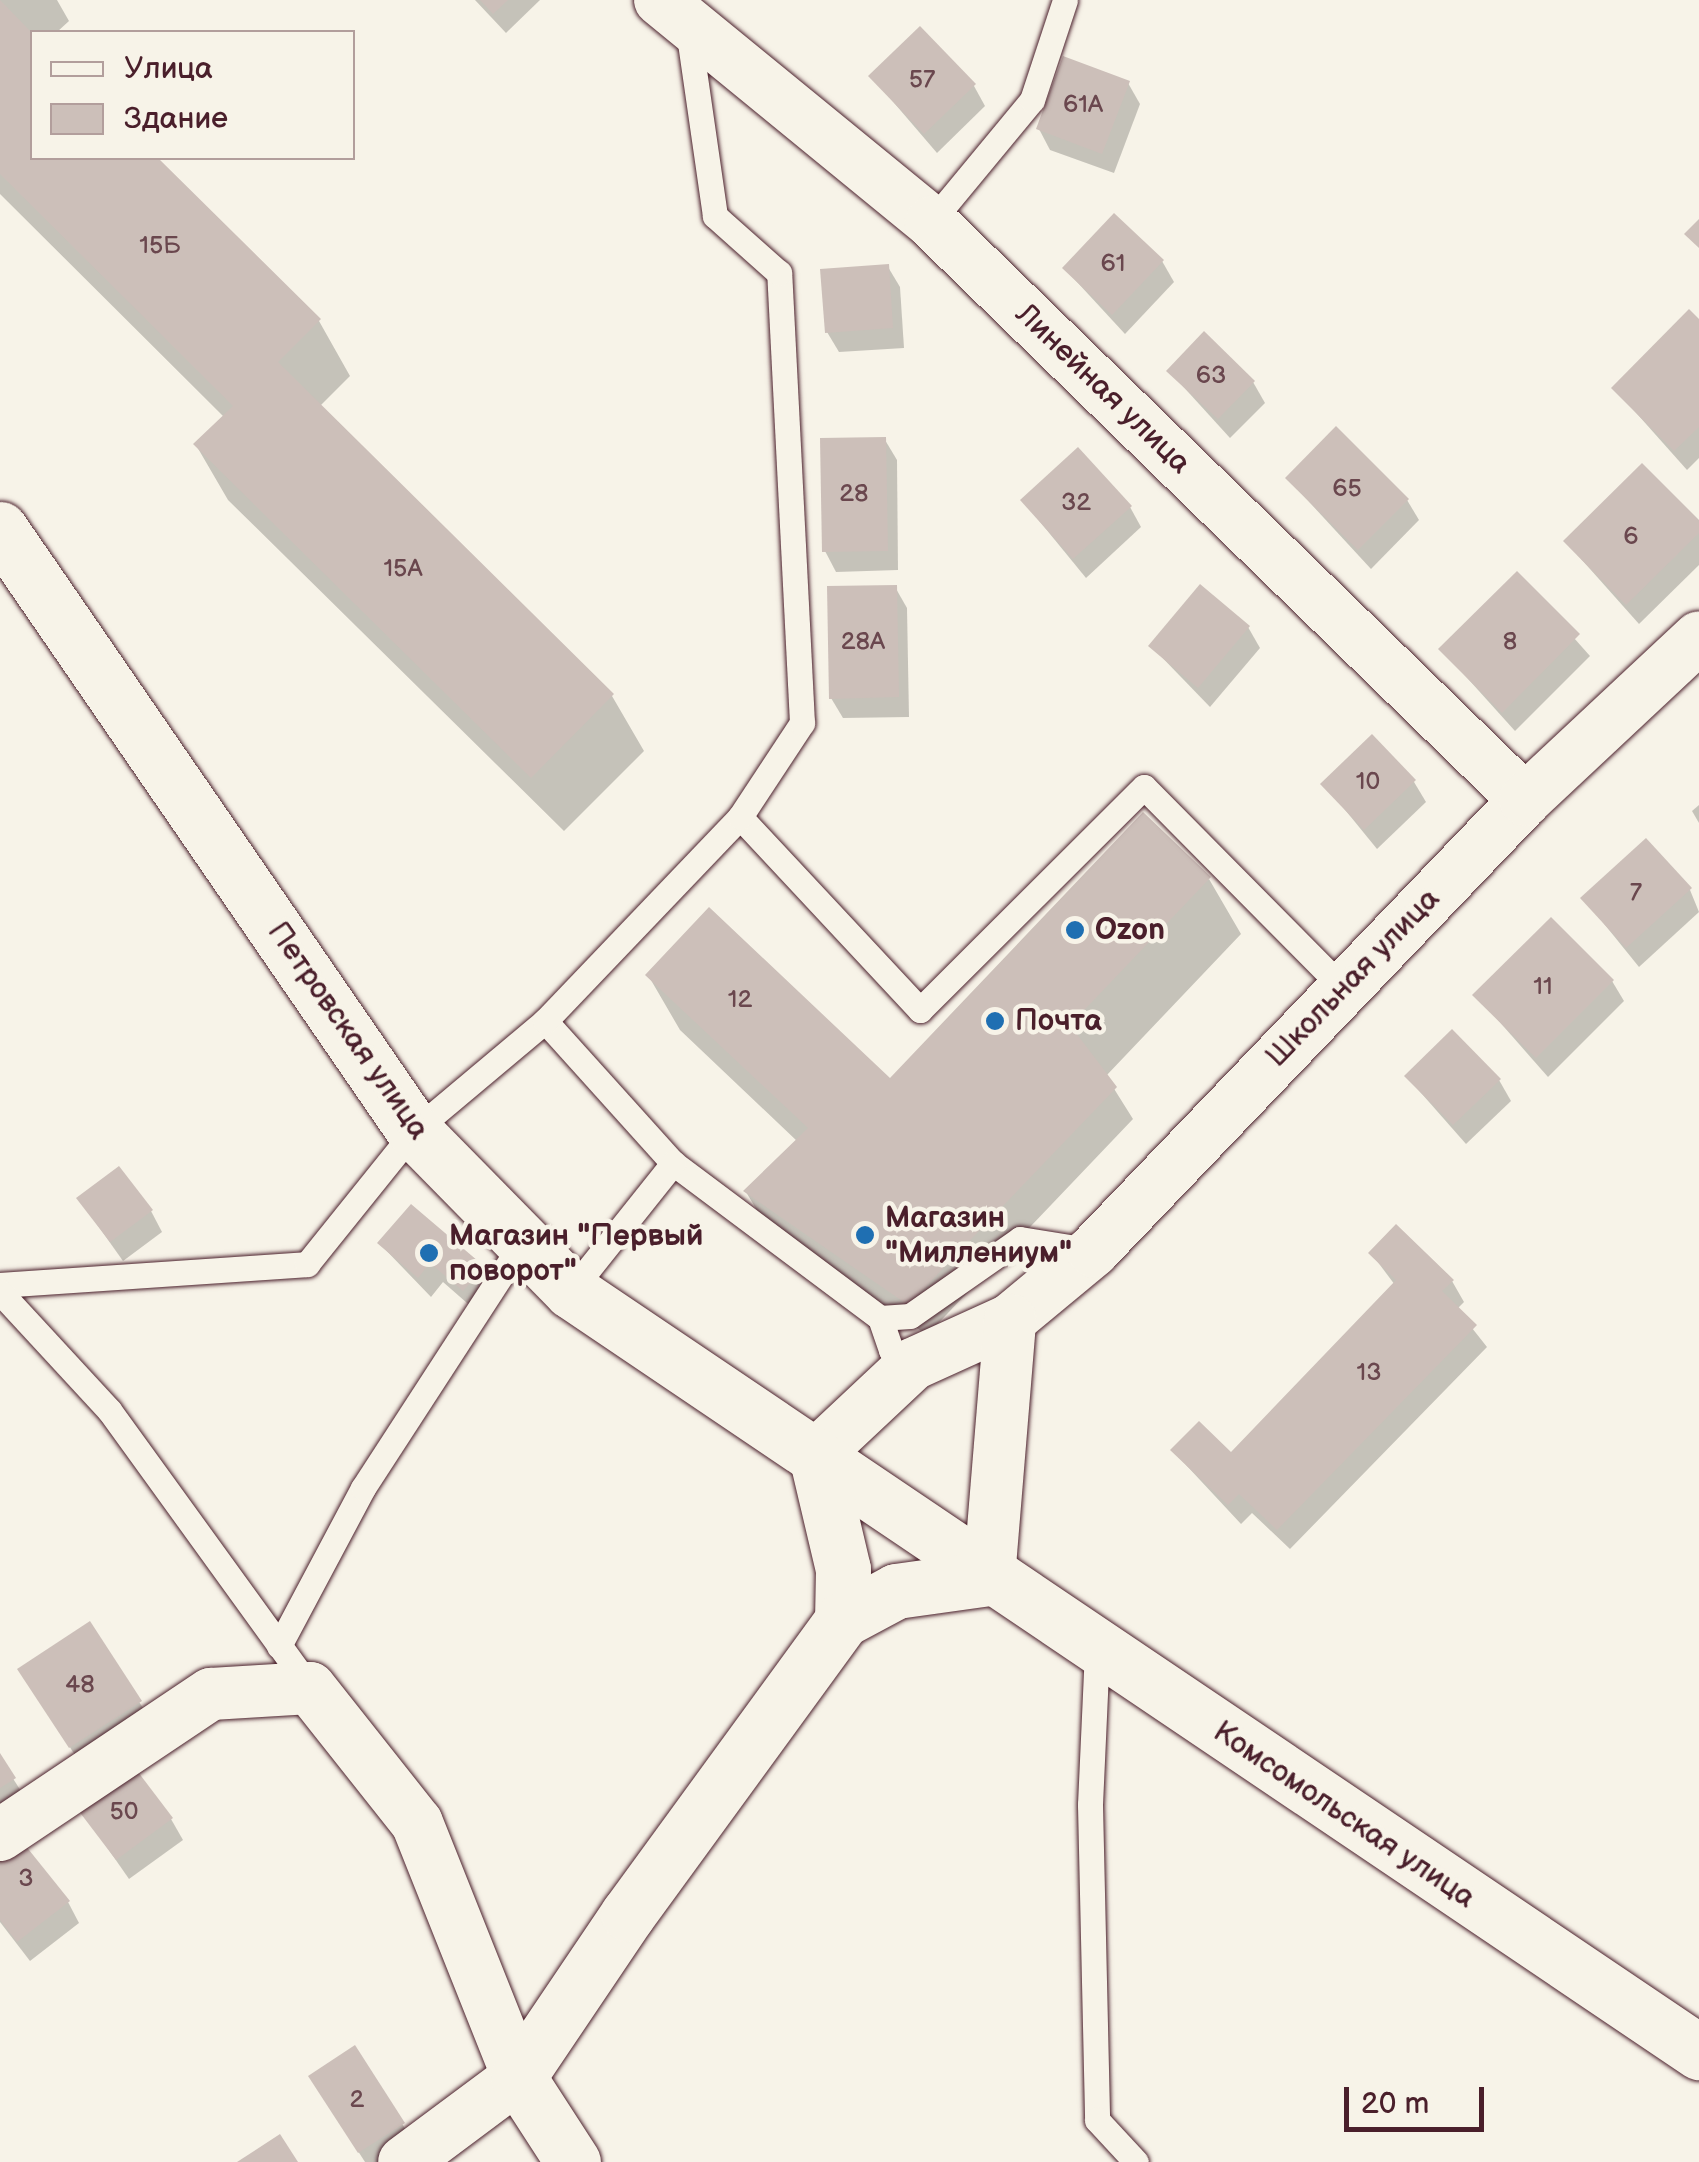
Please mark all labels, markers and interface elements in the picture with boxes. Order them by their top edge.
legend [30,30,355,160]
text: Улица [124,51,213,87]
house number: 57 [909,65,935,95]
house number: 61А [1063,90,1103,120]
text: Здание [124,101,228,137]
house number: 15Б [139,231,181,261]
house number: 61 [1101,249,1125,279]
street label: Линейная улица [1008,296,1198,482]
house number: 63 [1196,361,1226,391]
house number: 65 [1332,474,1362,504]
house number: 28 [839,479,869,509]
house number: 32 [1061,488,1091,518]
house number: 6 [1623,522,1639,552]
house number: 15А [383,554,423,584]
house number: 28А [841,627,885,657]
house number: 8 [1503,627,1517,657]
house number: 10 [1356,767,1380,797]
house number: 7 [1630,878,1642,908]
street label: Школьная улица [1259,881,1447,1075]
place label: Ozon [1095,912,1165,948]
street label: Петровская улица [260,915,436,1147]
marker: Ozon [1064,919,1086,941]
house number: 11 [1533,972,1553,1002]
house number: 12 [728,985,752,1015]
place label: Почта [1015,1003,1102,1039]
marker: Почта [984,1010,1006,1032]
place label: Магазин "Миллениум" [885,1200,1072,1270]
place label: Магазин "Первый поворот" [449,1218,703,1288]
marker: Магазин "Миллениум" [854,1224,876,1246]
marker: Магазин "Первый поворот" [418,1242,440,1264]
house number: 13 [1356,1358,1382,1388]
house number: 48 [65,1670,95,1700]
street label: Комсомольская улица [1206,1714,1482,1916]
house number: 50 [109,1797,139,1827]
house number: 3 [18,1864,34,1894]
scale bar [1349,2067,1489,2129]
house number: 2 [350,2085,364,2115]
text: 20 m [1361,2086,1429,2122]

